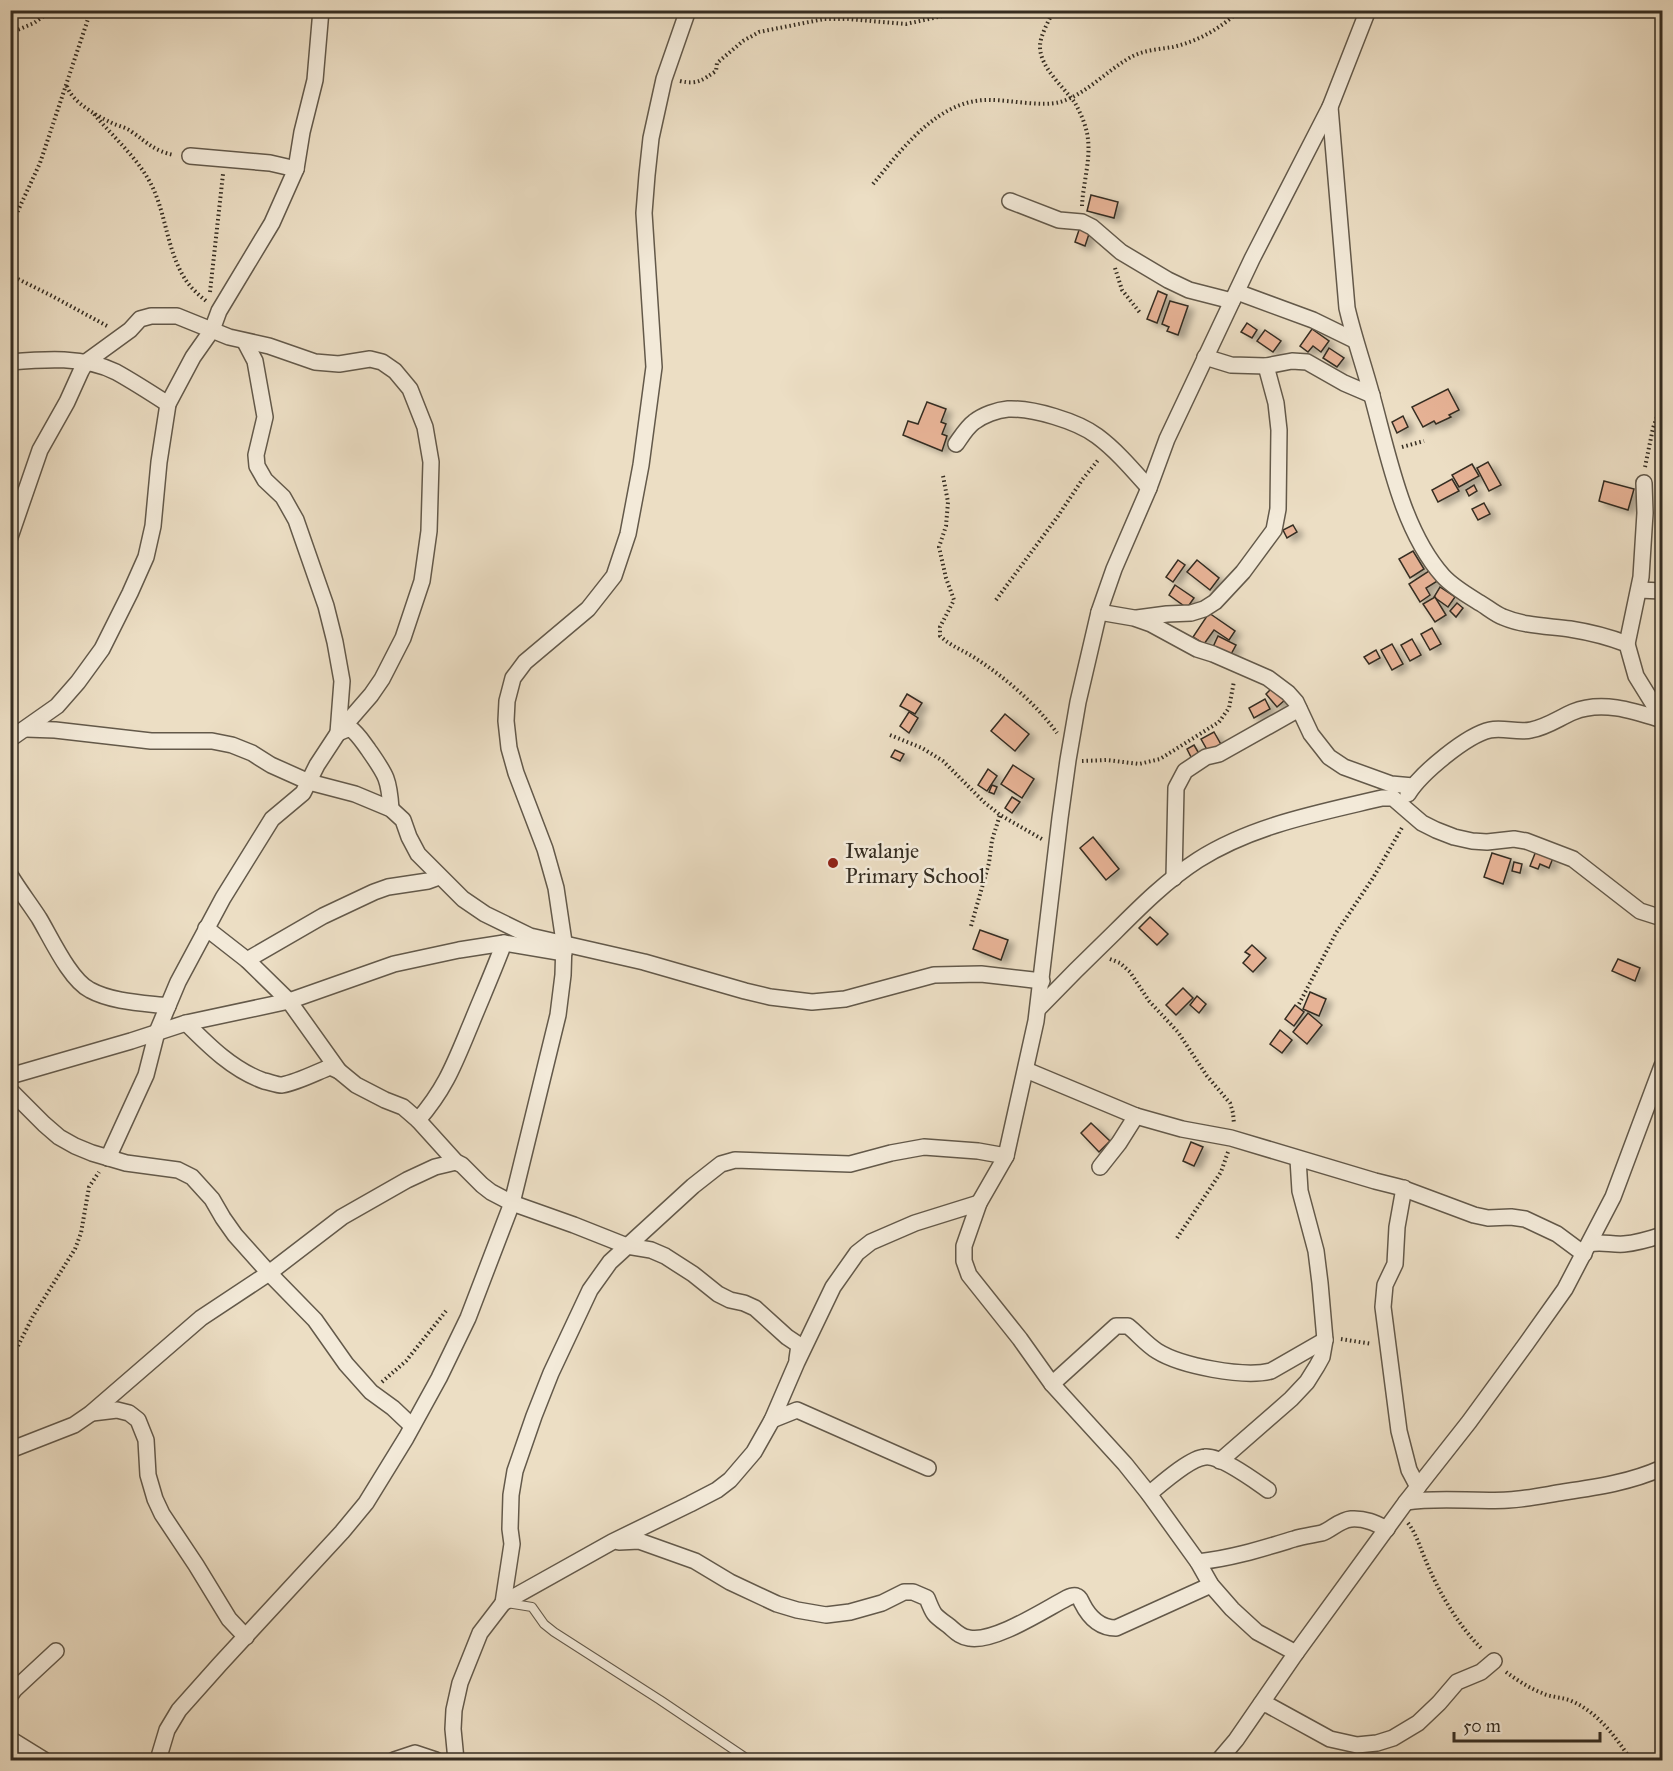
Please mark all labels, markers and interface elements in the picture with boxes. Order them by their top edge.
place label: Iwalanje Primary School [845,837,985,889]
marker: Iwalanje Primary School [826,856,840,870]
scale bar [1454,1705,1600,1743]
text: 50 m [1463,1715,1501,1737]

